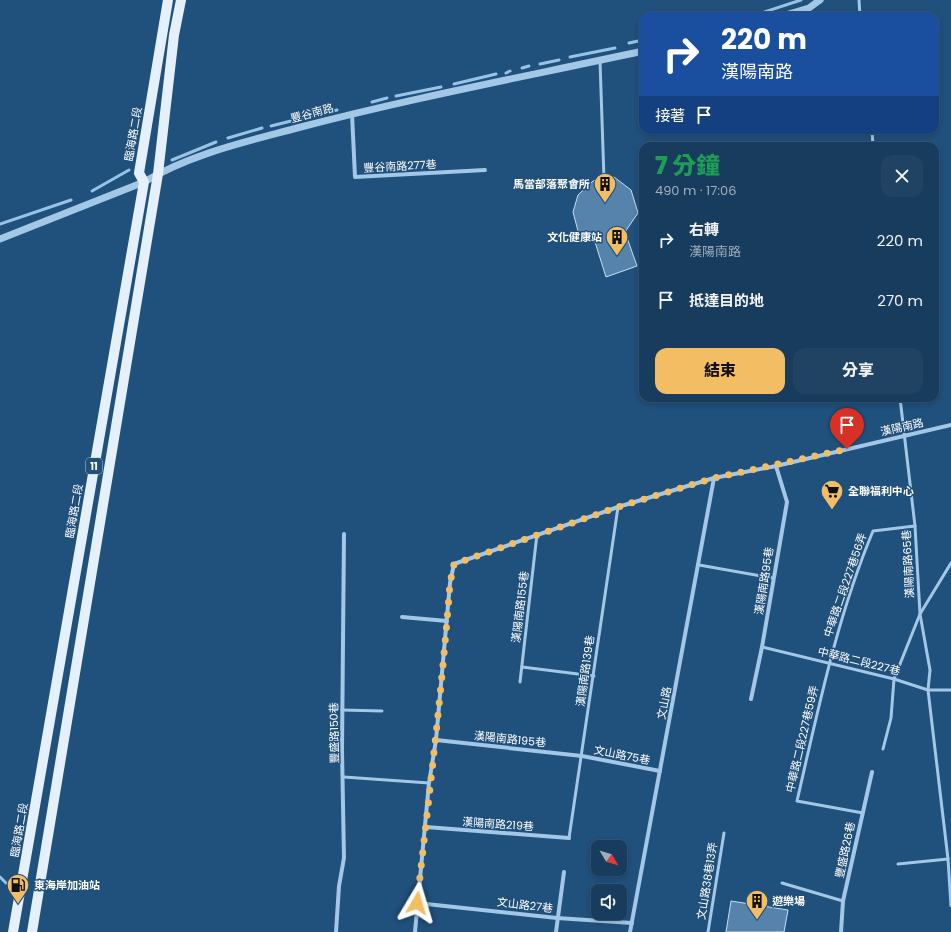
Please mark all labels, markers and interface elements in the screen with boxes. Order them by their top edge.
text: 220 m [721,20,807,59]
icon: right [655,28,707,80]
text: 漢陽南路 [721,59,793,84]
street label: 豐谷南路 [289,100,335,126]
icon: arrive [693,104,715,126]
text: 接著 [655,105,685,126]
street label: 臨海路二段 [120,106,146,162]
text: 7 分鐘 [655,149,720,182]
button: close [881,155,923,197]
street label: 豐谷南路277巷 [363,156,437,176]
building icon: 馬當部落聚會所 [592,171,618,204]
place label: 馬當部落聚會所 [513,176,590,192]
text: 490 m · 17:06 [655,181,737,200]
text: 右轉 [689,219,719,240]
building icon: 文化健康站 [604,224,630,257]
place label: 文化健康站 [547,229,602,245]
icon: right [655,229,677,251]
text: 220 m [877,230,923,251]
text: 漢陽南路 [689,242,741,261]
icon: arrive [655,289,677,311]
text: 抵達目的地 [689,290,764,311]
text: 270 m [877,290,923,311]
button: 結束 [655,348,785,394]
button: 分享 [793,348,923,394]
pin [830,408,864,449]
icon: arrive [836,414,858,436]
street label: 漢陽南路 [879,414,925,440]
road number: 11 [86,458,102,474]
supermarket icon: 全聯福利中心 [819,478,845,511]
street label: 臨海路二段 [61,483,87,539]
place label: 全聯福利中心 [848,483,914,499]
street label: 漢陽南路65巷 [898,529,918,599]
street label: 中華路二段227巷56弄 [820,531,870,639]
street label: 漢陽南路95巷 [751,546,777,616]
street label: 漢陽南路155巷 [508,570,532,644]
street label: 漢陽南路139巷 [572,634,598,708]
street label: 中華路二段227巷 [816,643,902,679]
street label: 中華路二段227巷59弄 [782,684,822,794]
street label: 文山路 [653,685,675,721]
street label: 豐盛路150巷 [325,702,343,764]
street label: 漢陽南路195巷 [473,727,547,751]
street label: 文山路75巷 [593,742,651,768]
street label: 臨海路二段 [6,802,32,858]
street label: 漢陽南路219巷 [462,814,534,834]
street label: 豐盛路26巷 [831,820,859,880]
north arrow [591,840,627,876]
map controls [591,840,627,920]
street label: 文山路38巷13弄 [693,841,721,921]
fuel station icon: 東海岸加油站 [5,872,31,905]
place label: 東海岸加油站 [34,877,100,893]
position arrow [396,882,438,924]
button: sound [591,884,627,920]
building icon: 遊樂場 [744,888,770,921]
place label: 遊樂場 [772,893,805,909]
street label: 文山路27巷 [496,894,554,916]

